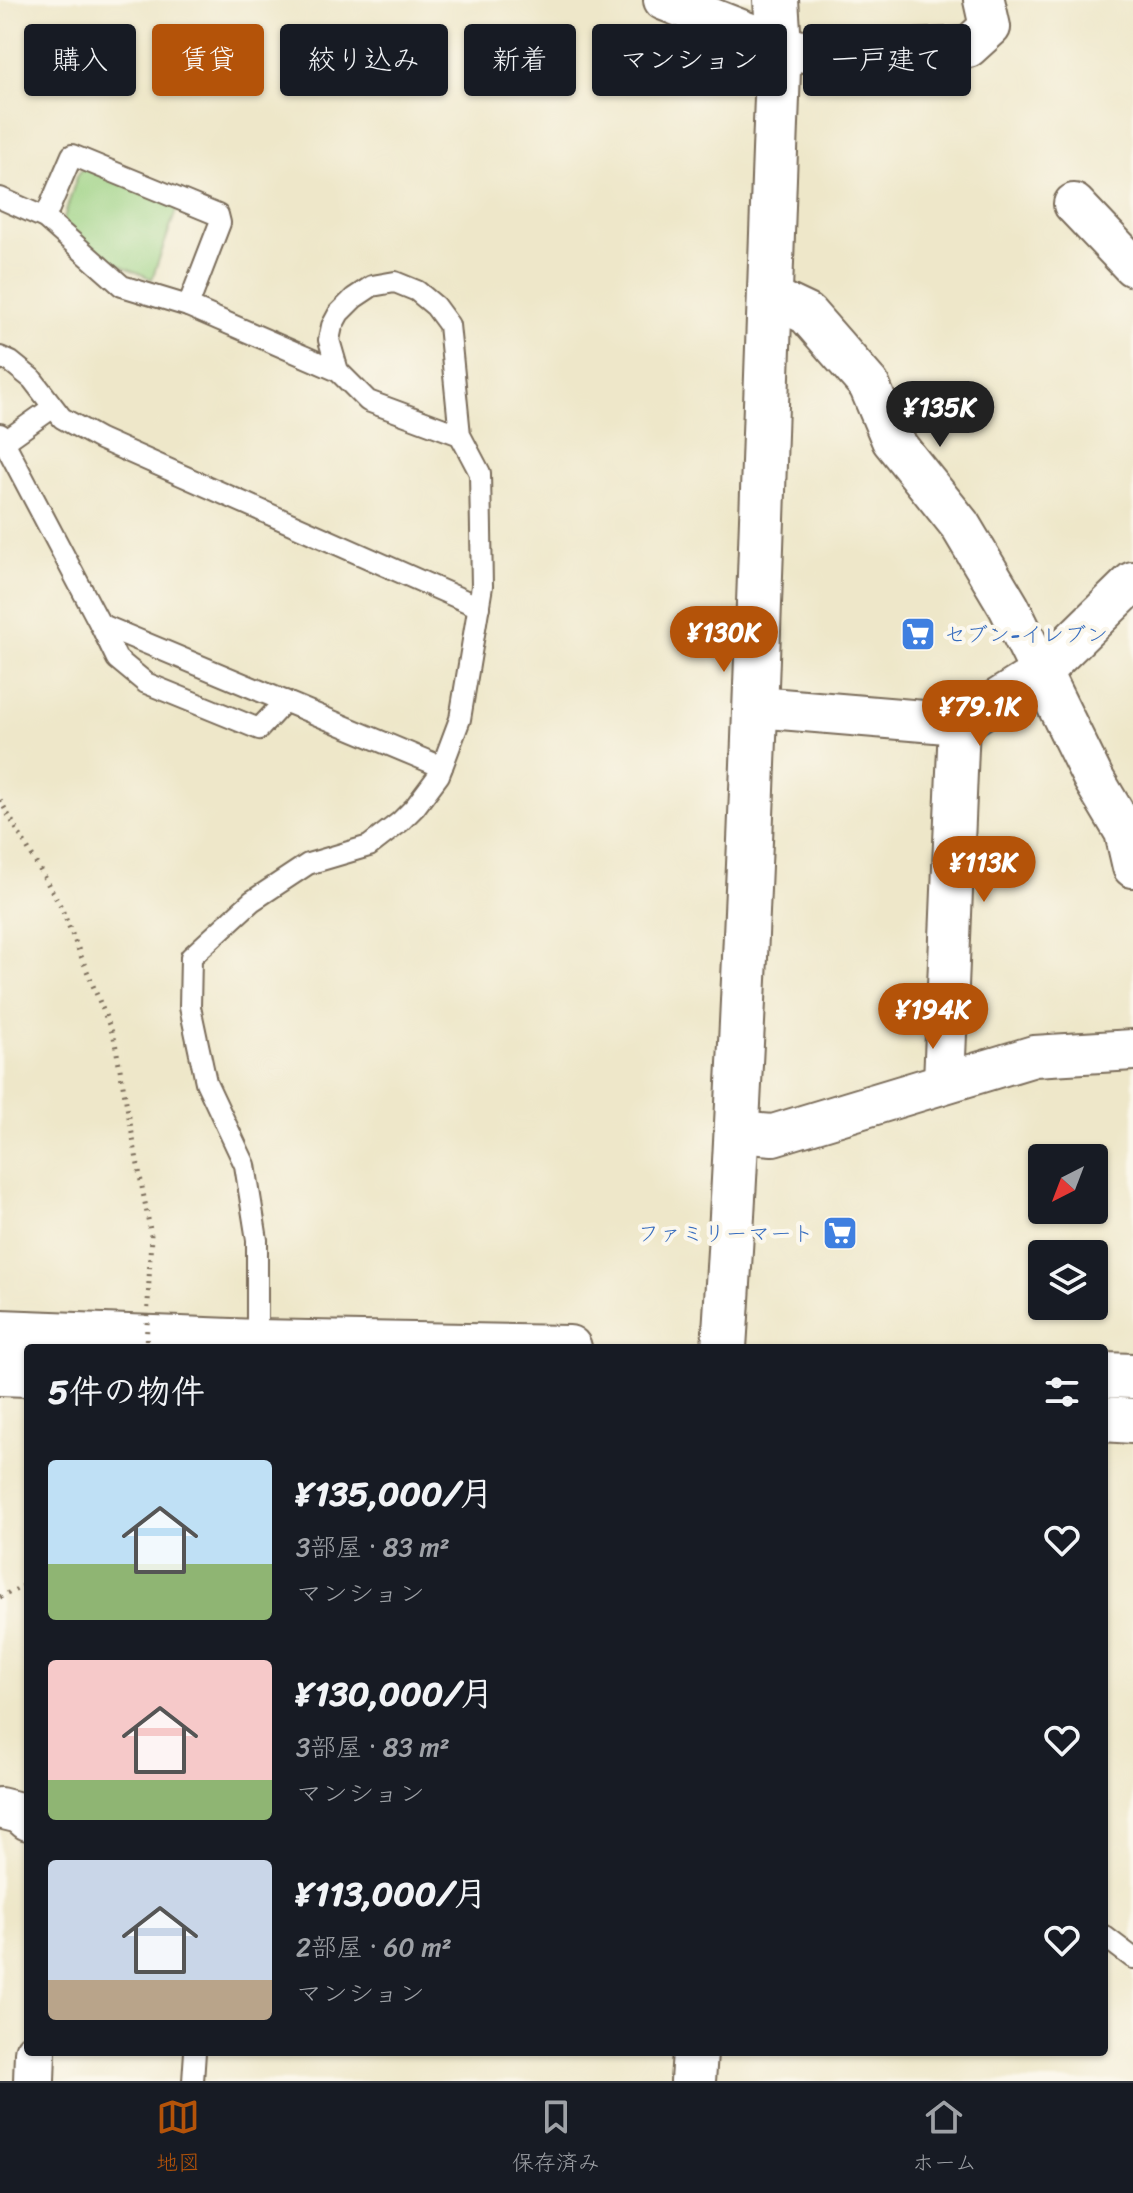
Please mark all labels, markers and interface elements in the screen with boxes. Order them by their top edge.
chip: 購入 [24,24,136,96]
chip: 賃貸 [152,24,264,96]
chip: 絞り込み [280,24,448,96]
chip: 新着 [464,24,576,96]
chip: マンション [592,24,787,96]
chip: 一戸建て [803,24,971,96]
pin: ¥135K [884,381,996,449]
text: ¥135K [904,384,976,430]
pin: ¥130K [668,606,780,674]
text: ¥130K [688,609,760,655]
supermarket icon: セブン-イレブン [899,615,937,653]
place label: セブン-イレブン [944,615,1108,654]
pin: ¥79.1K [915,680,1045,748]
text: ¥79.1K [940,683,1020,729]
pin: ¥113K [928,836,1040,904]
text: ¥113K [951,839,1017,885]
pin: ¥194K [877,983,989,1051]
text: ¥194K [896,986,970,1032]
north arrow [1028,1144,1108,1224]
map controls [1028,1144,1108,1320]
place label: ファミリーマート [638,1214,814,1253]
supermarket icon: ファミリーマート [821,1214,859,1252]
button: layers [1028,1240,1108,1320]
text: 5件の物件 [48,1362,205,1422]
icon: filters [1040,1370,1084,1414]
text: ¥135,000/月 [296,1464,493,1524]
icon: home [112,1492,208,1588]
icon: heart [1040,1518,1084,1562]
text: 3部屋 · 83 m² [296,1524,450,1570]
text: マンション [296,1570,425,1616]
text: ¥130,000/月 [296,1664,494,1724]
icon: home [112,1692,208,1788]
icon: heart [1040,1718,1084,1762]
text: 3部屋 · 83 m² [296,1724,450,1770]
text: マンション [296,1770,425,1816]
text: ¥113,000/月 [296,1864,487,1924]
icon: home [112,1892,208,1988]
icon: heart [1040,1918,1084,1962]
text: 2部屋 · 60 m² [296,1924,452,1970]
text: マンション [296,1970,425,2016]
tab: 地図 [156,2095,200,2182]
tab: 保存済み [512,2095,600,2182]
tab: ホーム [912,2095,977,2182]

